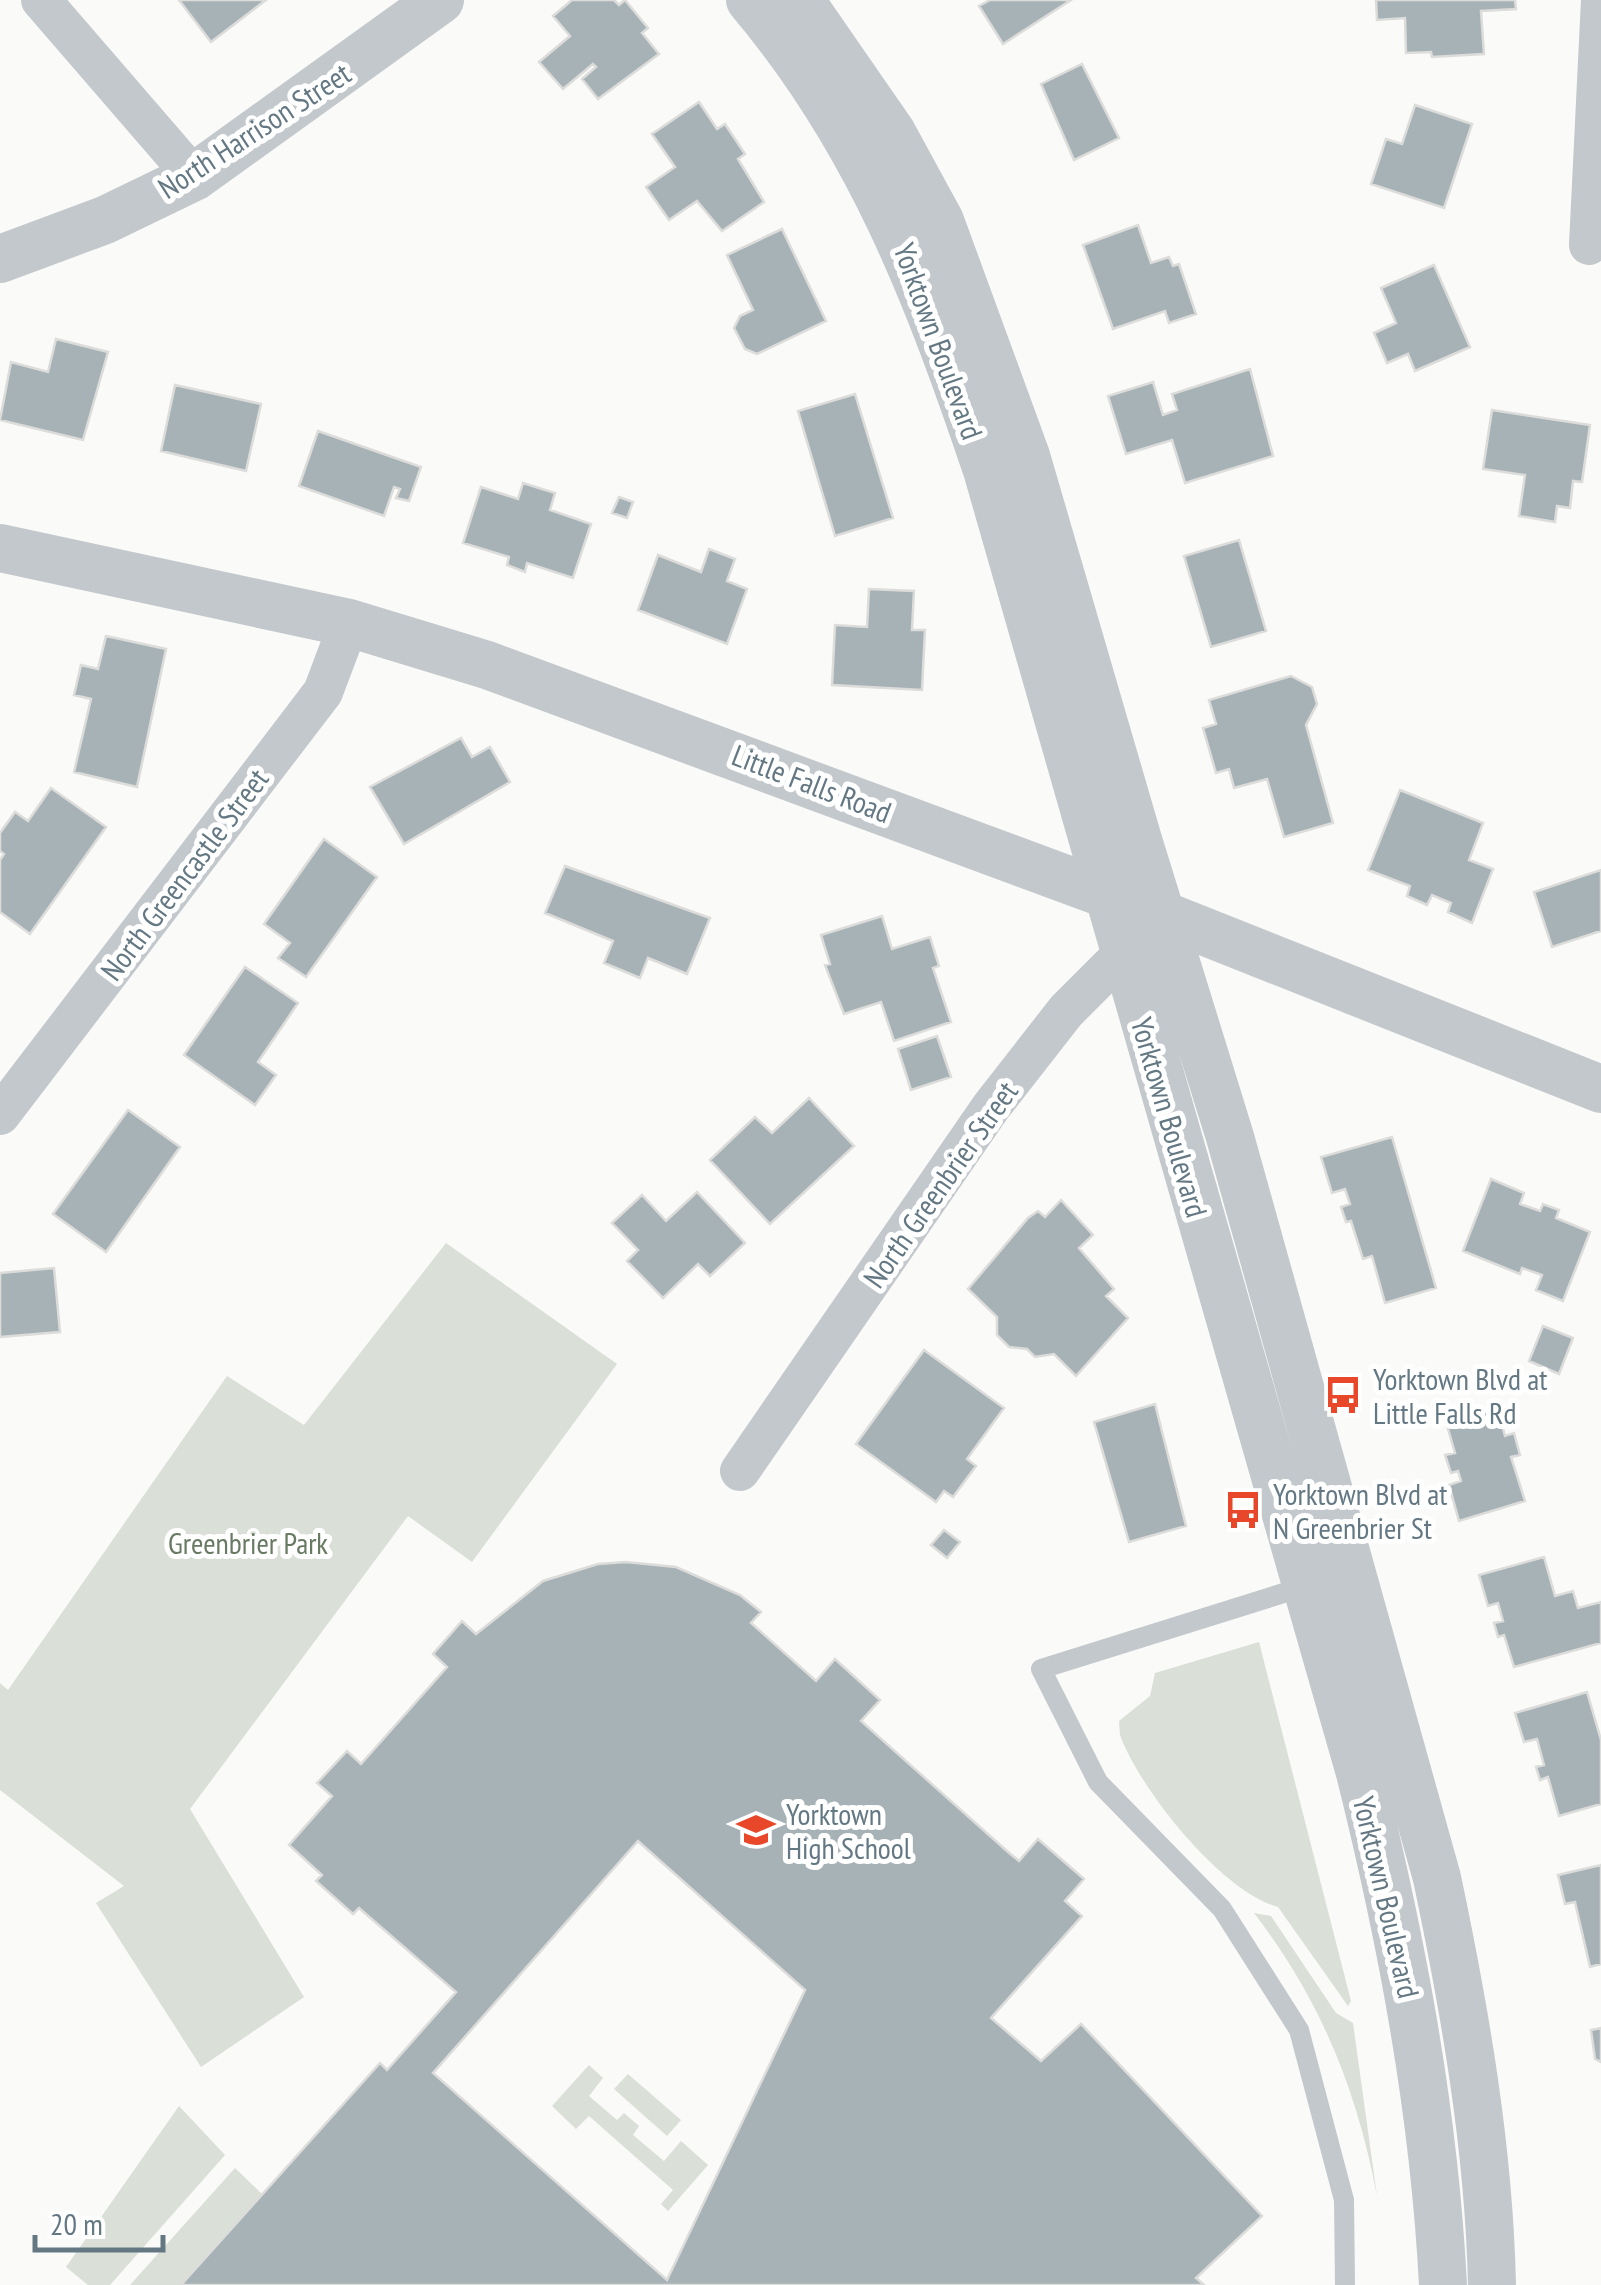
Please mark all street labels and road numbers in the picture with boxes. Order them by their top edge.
street label: North Harrison Street [150,53,358,207]
street label: Yorktown Boulevard [885,238,993,444]
street label: Little Falls Road [727,735,897,831]
street label: North Greencastle Street [92,760,277,988]
street label: Yorktown Boulevard [1123,1013,1217,1221]
street label: North Greenbrier Street [854,1073,1026,1295]
street label: Yorktown Boulevard [1345,1792,1429,2002]

